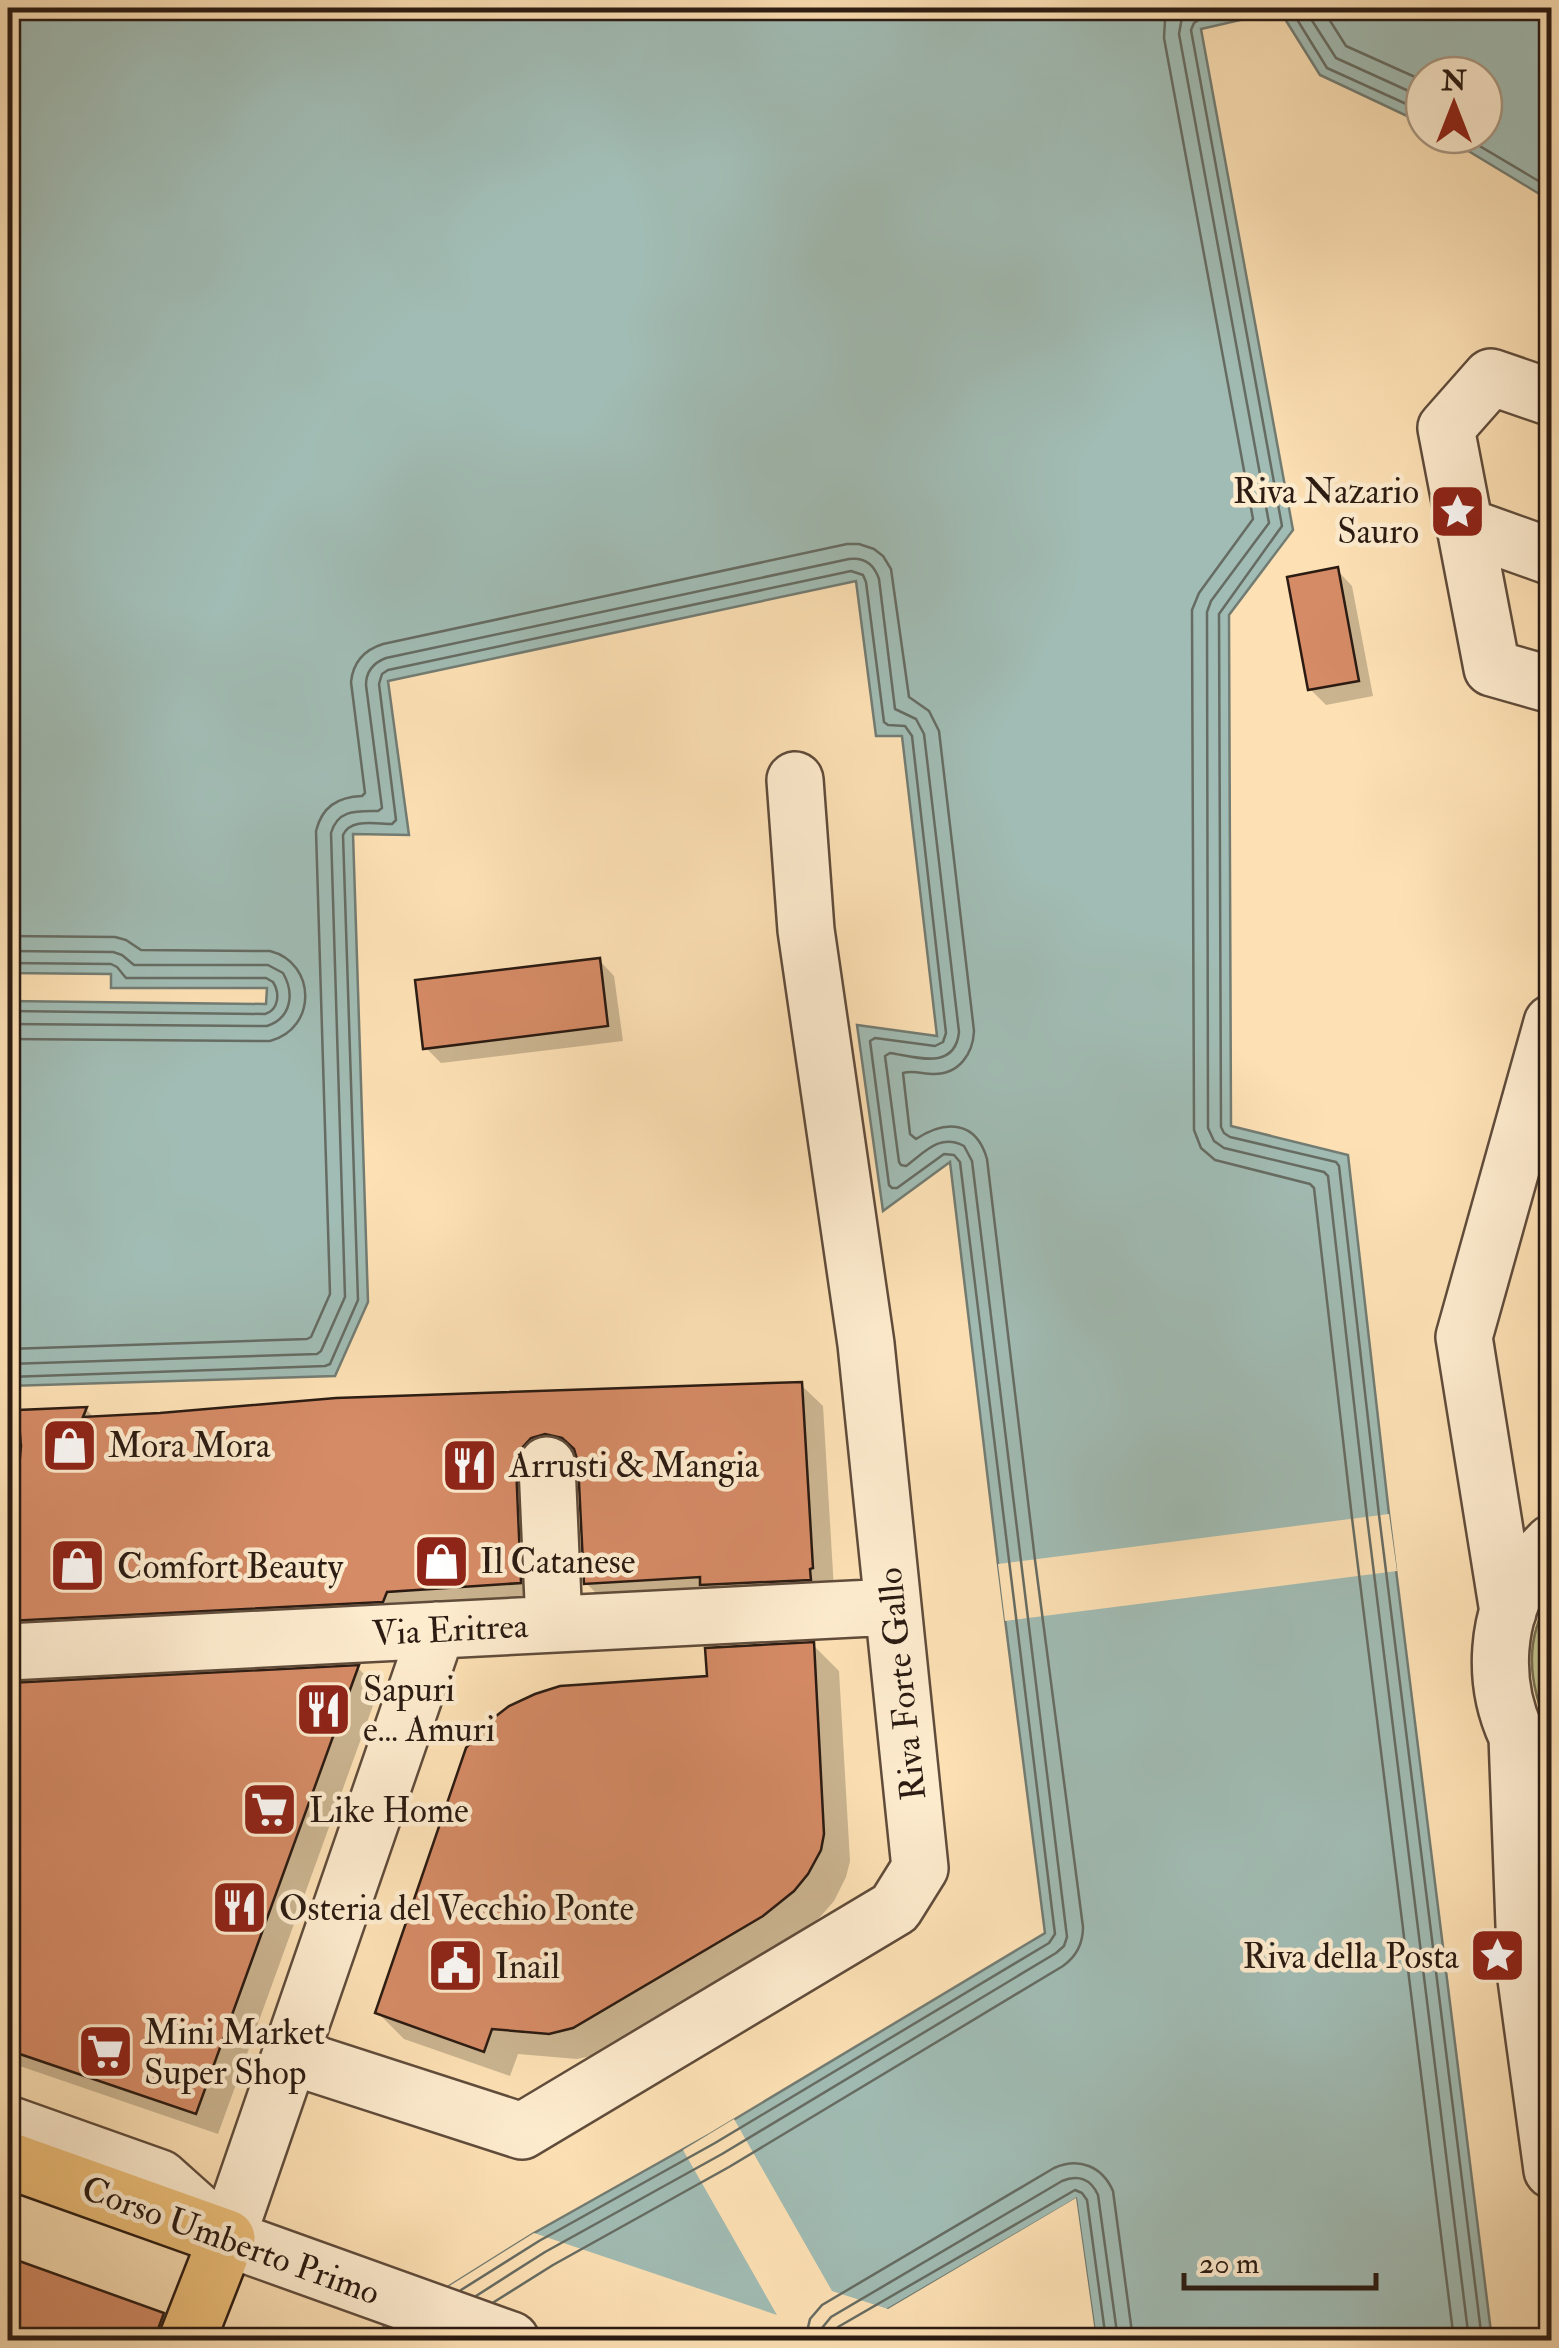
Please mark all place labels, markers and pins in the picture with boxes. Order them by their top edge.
place label: Riva Nazario Sauro [1233,470,1419,554]
place icon: Riva Nazario Sauro [1428,481,1488,541]
shop icon: Mora Mora [39,1415,99,1475]
place label: Mora Mora [108,1424,271,1468]
restaurant icon: Arrusti & Mangia [440,1435,500,1495]
place label: Arrusti & Mangia [508,1444,760,1488]
shop icon: Il Catanese [411,1531,471,1591]
shop icon: Comfort Beauty [48,1536,108,1596]
place label: Il Catanese [480,1540,635,1584]
place label: Comfort Beauty [117,1545,344,1589]
place label: Sapuri e... Amuri [363,1668,495,1752]
restaurant icon: Sapuri e... Amuri [294,1679,354,1739]
supermarket icon: Like Home [240,1780,300,1840]
place label: Like Home [309,1789,469,1833]
restaurant icon: Osteria del Vecchio Ponte [210,1878,270,1938]
place label: Osteria del Vecchio Ponte [279,1887,634,1931]
place icon: Riva della Posta [1468,1926,1528,1986]
place label: Riva della Posta [1242,1935,1460,1979]
public building icon: Inail [426,1936,486,1996]
place label: Inail [495,1945,560,1989]
place label: Mini Market Super Shop [144,2011,325,2095]
supermarket icon: Mini Market Super Shop [75,2022,135,2082]

